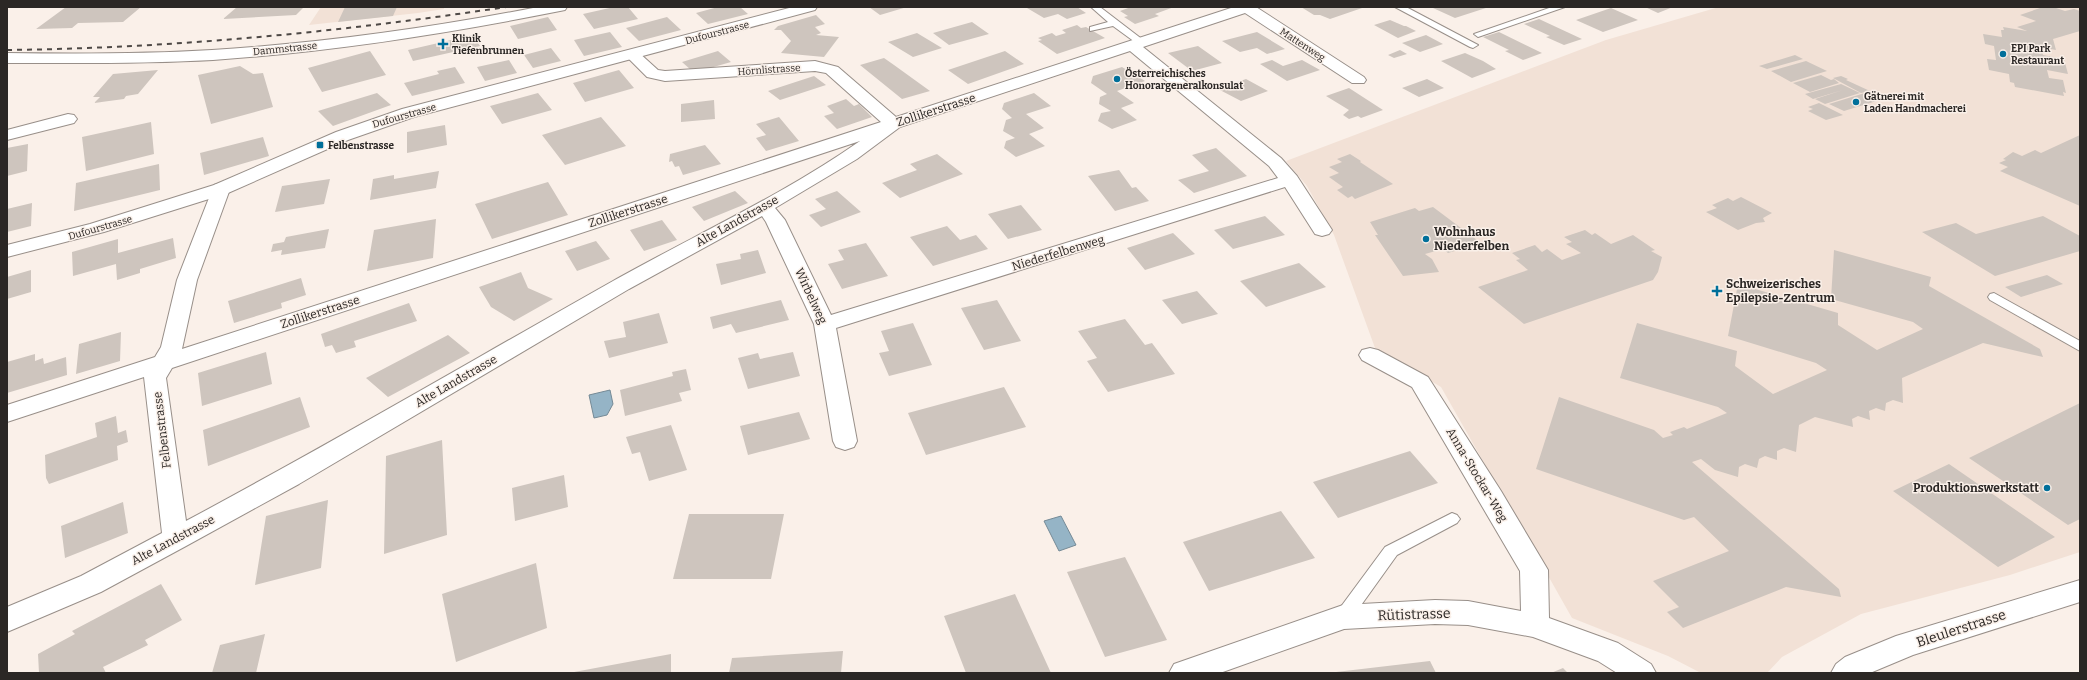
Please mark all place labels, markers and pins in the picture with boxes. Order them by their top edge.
place label: Klinik Tiefenbrunnen [452,33,525,57]
marker: Klinik Tiefenbrunnen [437,38,449,50]
place label: EPI Park Restaurant [2011,43,2064,67]
marker: EPI Park Restaurant [1998,49,2008,59]
place label: Österreichisches Honorargeneralkonsulat [1125,67,1243,92]
marker: Österreichisches Honorargeneralkonsulat [1112,74,1122,84]
place label: Gätnerei mit Laden Handmacherei [1864,91,1967,115]
marker: Gätnerei mit Laden Handmacherei [1851,97,1861,107]
marker: Felbenstrasse [315,140,325,150]
place label: Felbenstrasse [328,140,394,152]
place label: Wohnhaus Niederfelben [1434,225,1509,253]
marker: Wohnhaus Niederfelben [1421,234,1431,244]
place label: Schweizerisches Epilepsie-Zentrum [1726,277,1835,305]
marker: Schweizerisches Epilepsie-Zentrum [1711,285,1723,297]
place label: Produktionswerkstatt [1913,481,2039,495]
marker: Produktionswerkstatt [2042,483,2052,493]

